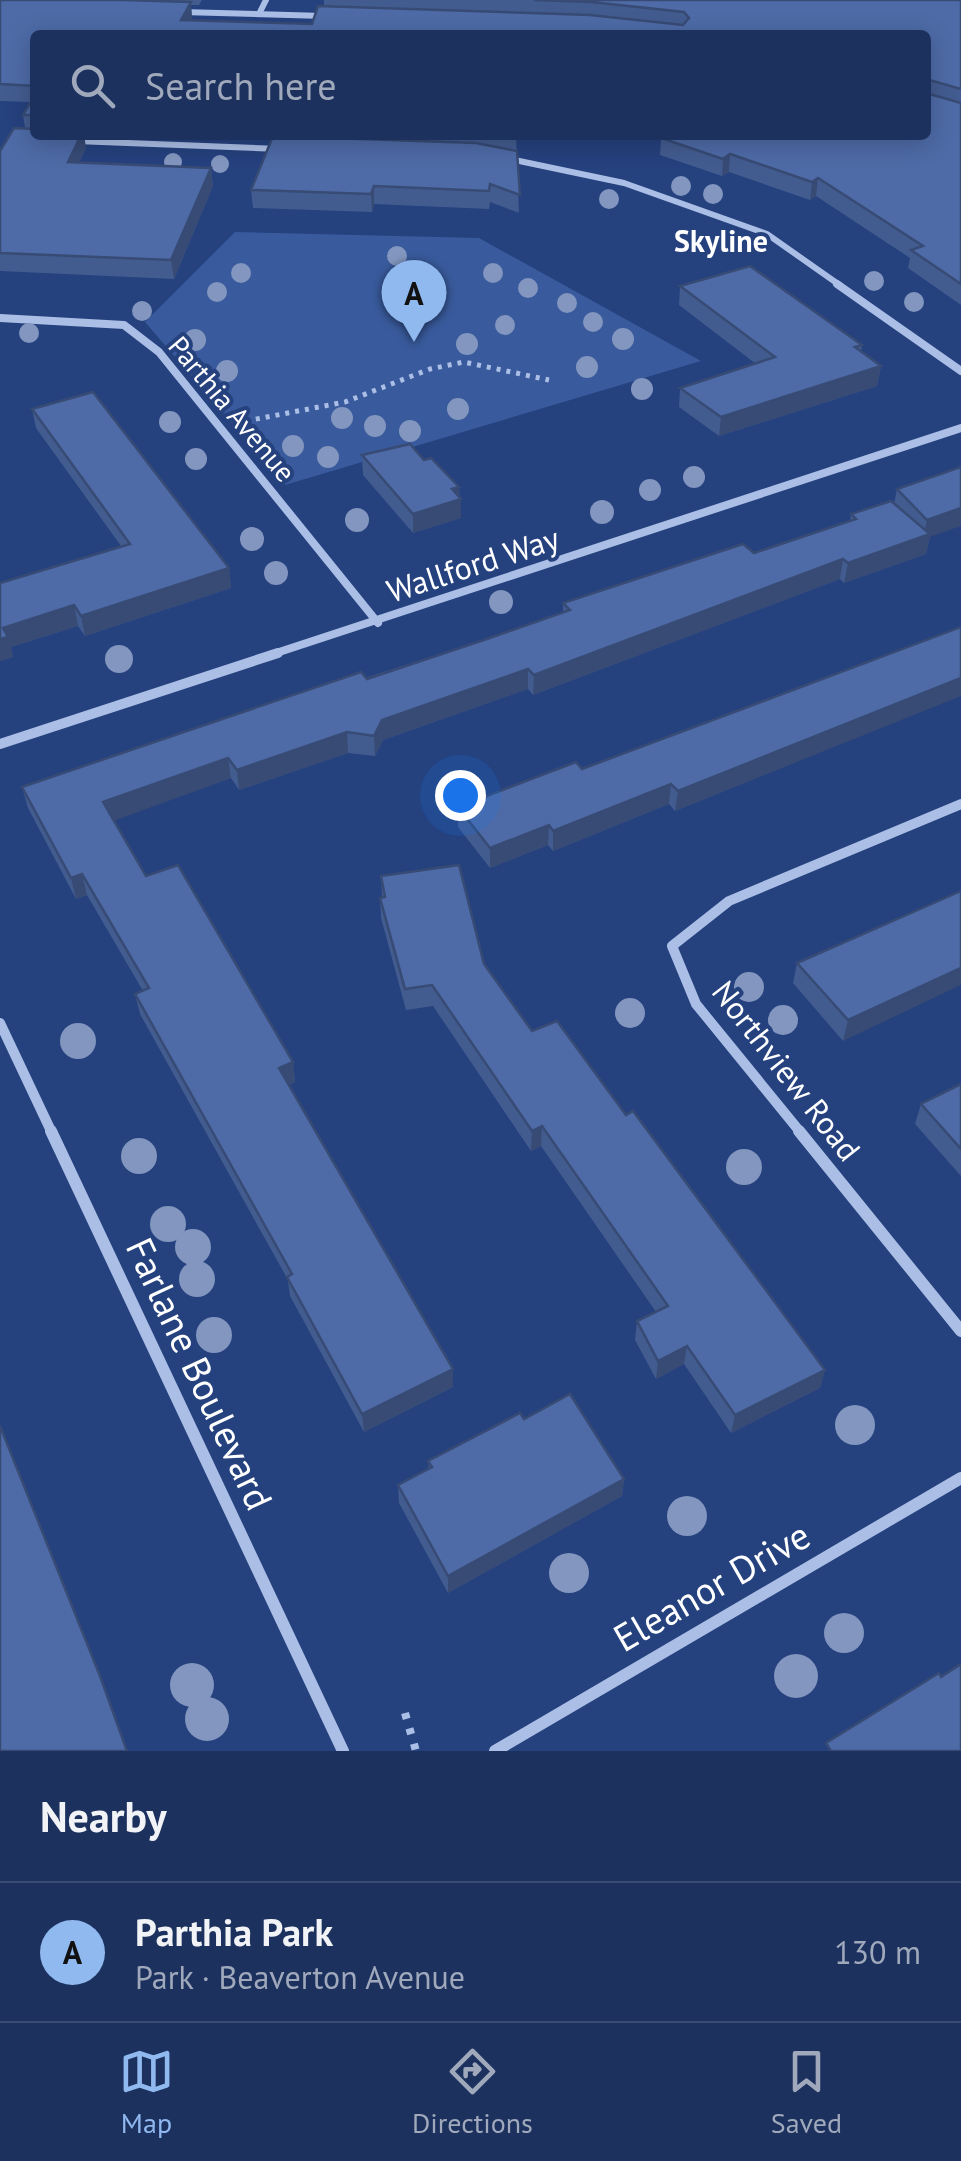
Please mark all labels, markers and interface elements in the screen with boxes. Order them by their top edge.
search box [30,30,931,140]
icon: search [65,58,120,113]
text: Search here [145,61,337,110]
district label: Skyline [674,221,768,260]
pin: A [382,260,446,342]
street label: Parthia Avenue [161,328,304,489]
street label: Wallford Way [381,516,564,612]
your location [435,770,486,821]
street label: Northview Road [703,972,870,1169]
street label: Farlane Boulevard [116,1229,285,1517]
street label: Eleanor Drive [604,1510,818,1662]
text: Nearby [40,1789,167,1844]
text: Parthia Park [135,1907,333,1956]
text: A [63,1931,82,1973]
text: 130 m [834,1931,921,1973]
text: Park · Beaverton Avenue [135,1956,465,1998]
tab: Map [119,2044,174,2141]
tab: Directions [412,2044,533,2141]
tab: Saved [771,2044,842,2141]

